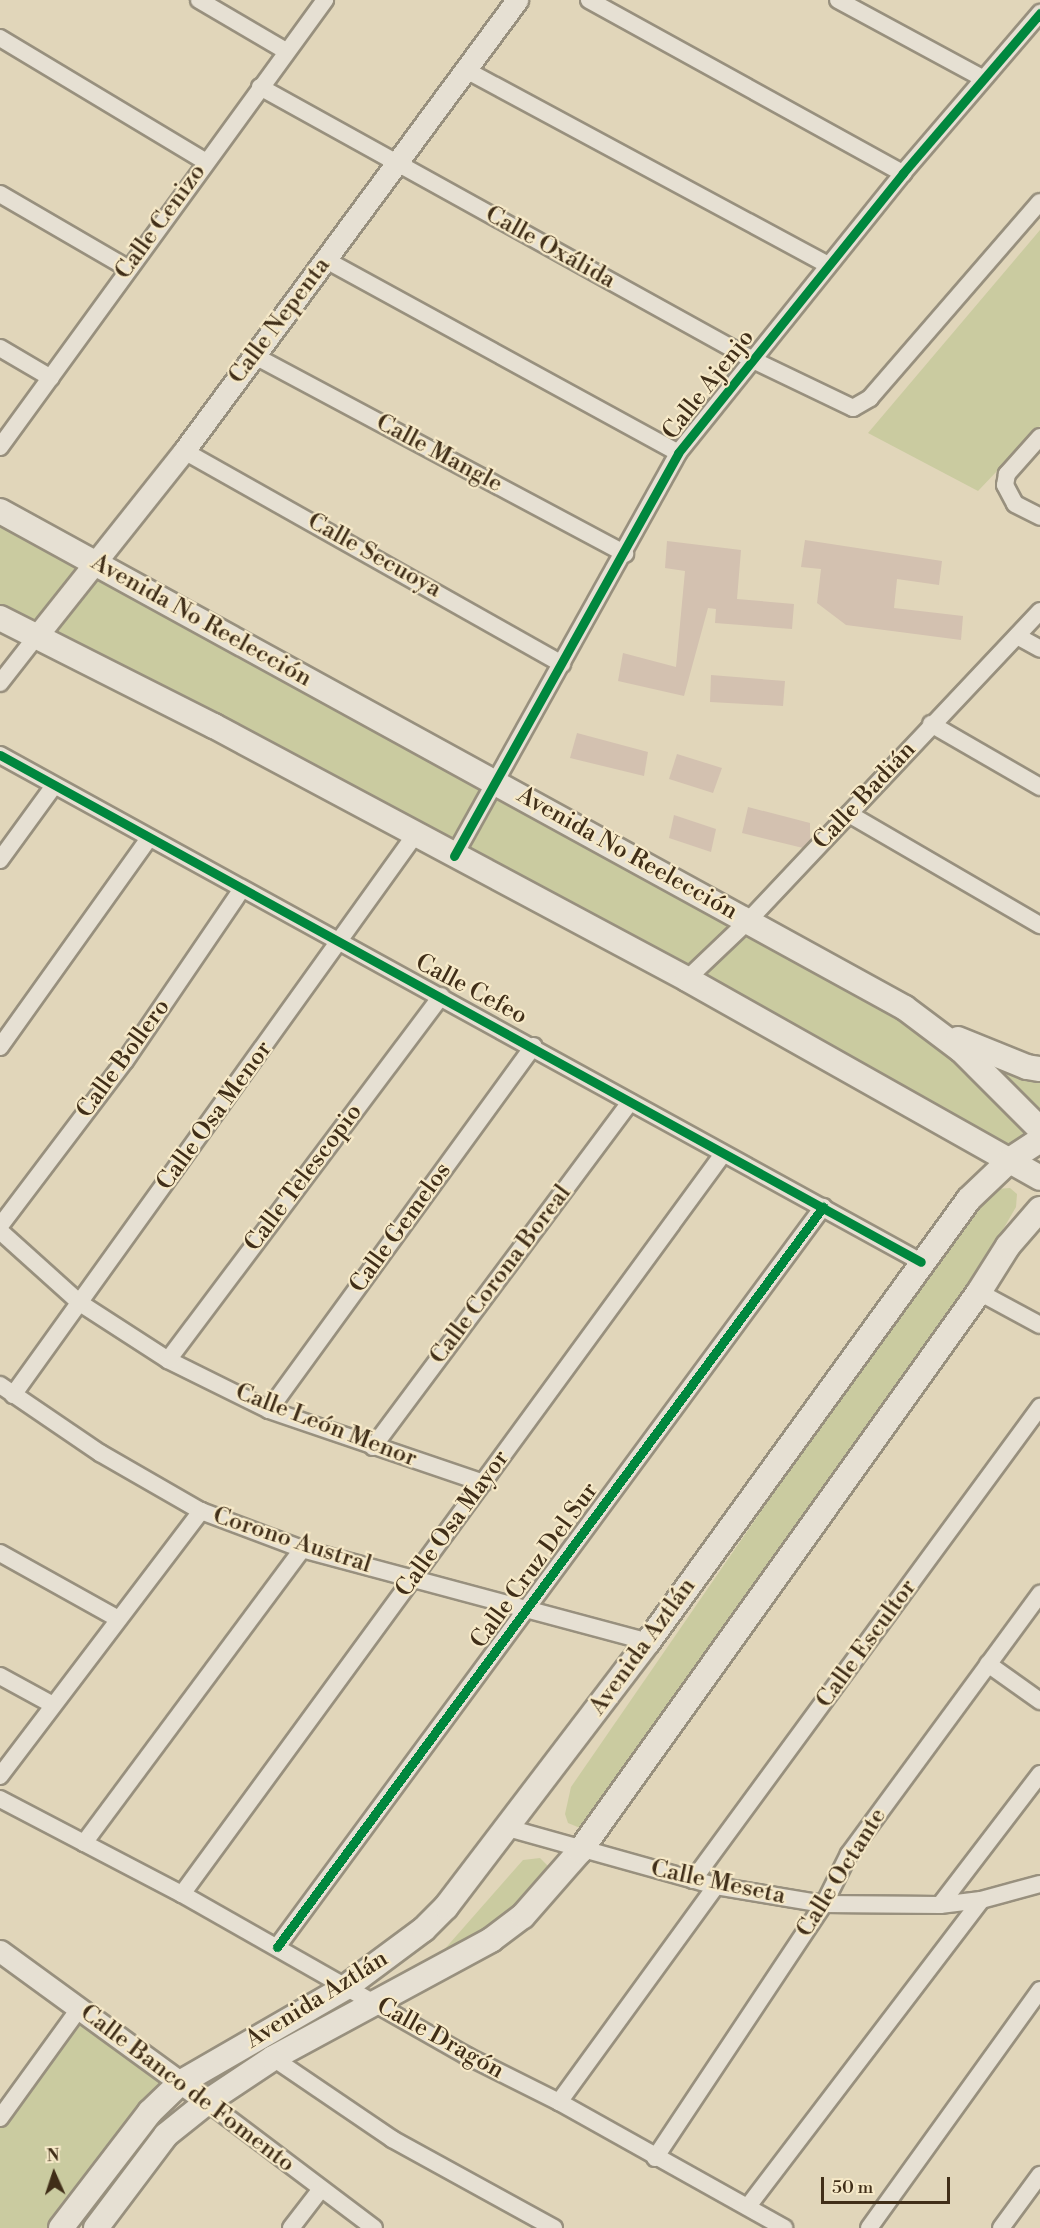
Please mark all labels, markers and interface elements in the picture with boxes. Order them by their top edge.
street label: Calle Cenizo [109,159,213,285]
street label: Calle Oxálida [480,200,620,296]
street label: Calle Nepenta [223,252,337,390]
street label: Calle Ajenjo [657,324,761,446]
street label: Calle Mangle [371,409,507,499]
street label: Calle Secuoya [302,507,446,605]
street label: Avenida No Reelección [86,548,316,694]
street label: Calle Badián [808,736,922,856]
street label: Avenida No Reelección [512,781,742,927]
street label: Calle Cefeo [410,949,532,1031]
street label: Calle Bollero [71,994,177,1124]
street label: Calle Osa Menor [151,1036,279,1196]
street label: Calle Telescopio [239,1099,369,1257]
street label: Calle Gemelos [344,1157,458,1299]
street label: Calle Corona Boreal [424,1180,578,1370]
street label: Calle León Menor [231,1378,421,1474]
street label: Calle Osa Mayor [390,1445,516,1603]
street label: Calle Cruz Del Sur [465,1477,605,1655]
street label: Corono Austral [209,1502,375,1580]
street label: Avenida Aztlán [584,1573,702,1721]
street label: Calle Escultor [811,1574,923,1714]
street label: Calle Octante [791,1803,893,1943]
street label: Calle Meseta [648,1855,788,1911]
street label: Avenida Aztlán [241,1945,393,2055]
street label: Calle Dragón [371,1992,509,2086]
street label: Calle Banco de Fomento [74,1999,300,2179]
north arrow [24,2144,84,2204]
text: N [46,2146,60,2166]
scale bar [824,2165,953,2203]
text: 50 m [832,2176,873,2199]

